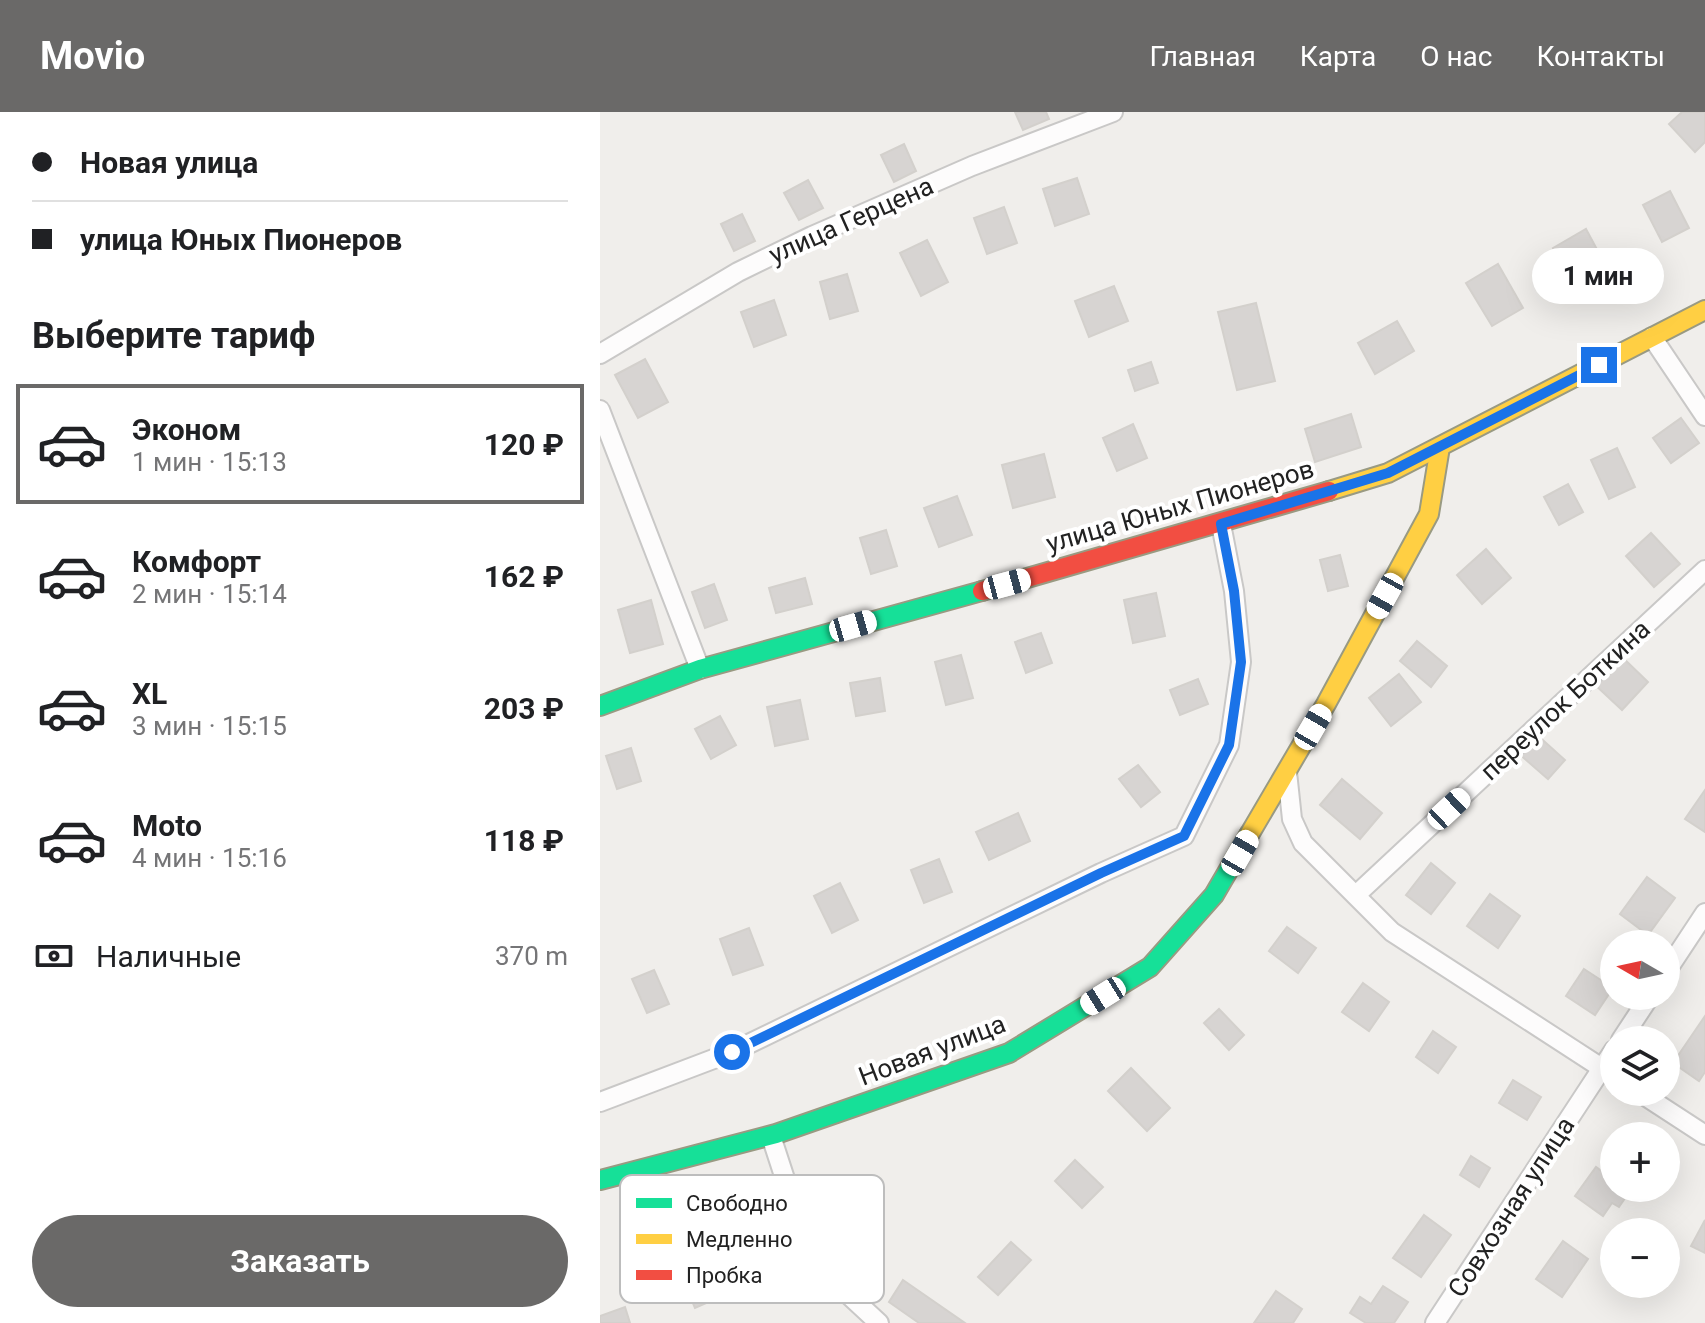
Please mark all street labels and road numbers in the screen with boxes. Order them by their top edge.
street label: улица Герцена [764,170,938,270]
street label: улица Юных Пионеров [1043,453,1317,559]
street label: переулок Боткина [1474,614,1656,786]
street label: Новая улица [855,1008,1009,1092]
street label: Совхозная улица [1442,1111,1580,1303]

